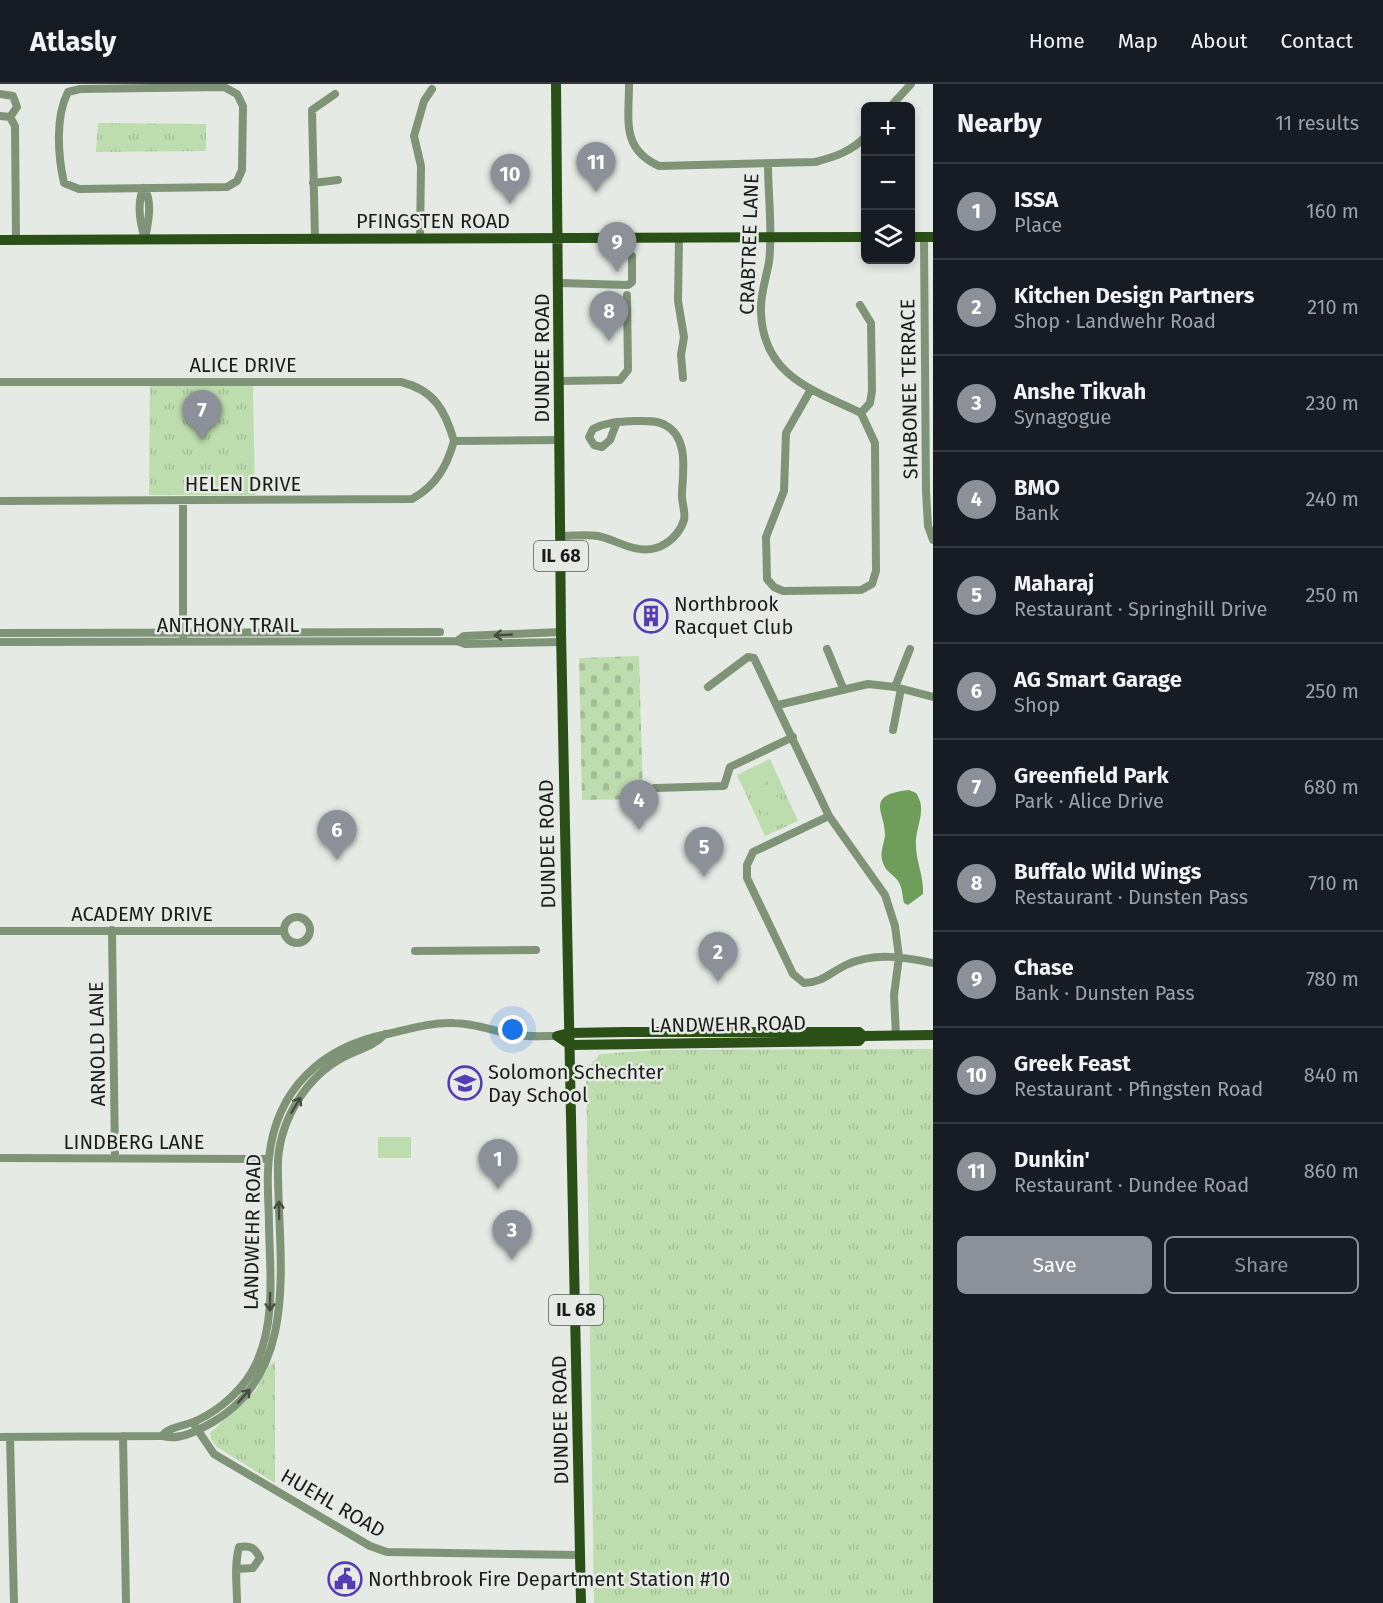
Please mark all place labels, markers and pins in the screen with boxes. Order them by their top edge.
pin: 11 [576,142,616,192]
pin: 10 [490,154,530,204]
pin: 9 [598,222,636,272]
pin: 8 [590,292,628,341]
pin: 7 [182,390,222,440]
place label: Northbrook Racquet Club [674,592,793,639]
building icon: Northbrook Racquet Club [633,598,669,634]
pin: 4 [620,780,658,830]
pin: 6 [318,810,356,860]
pin: 5 [684,828,724,877]
pin: 2 [698,932,738,982]
place label: Solomon Schechter Day School [488,1060,664,1107]
school or university icon: Solomon Schechter Day School [447,1065,483,1101]
pin: 1 [478,1140,518,1189]
pin: 3 [492,1210,532,1260]
public building icon: Northbrook Fire Department Station #10 [327,1561,363,1597]
place label: Northbrook Fire Department Station #10 [368,1567,730,1591]

